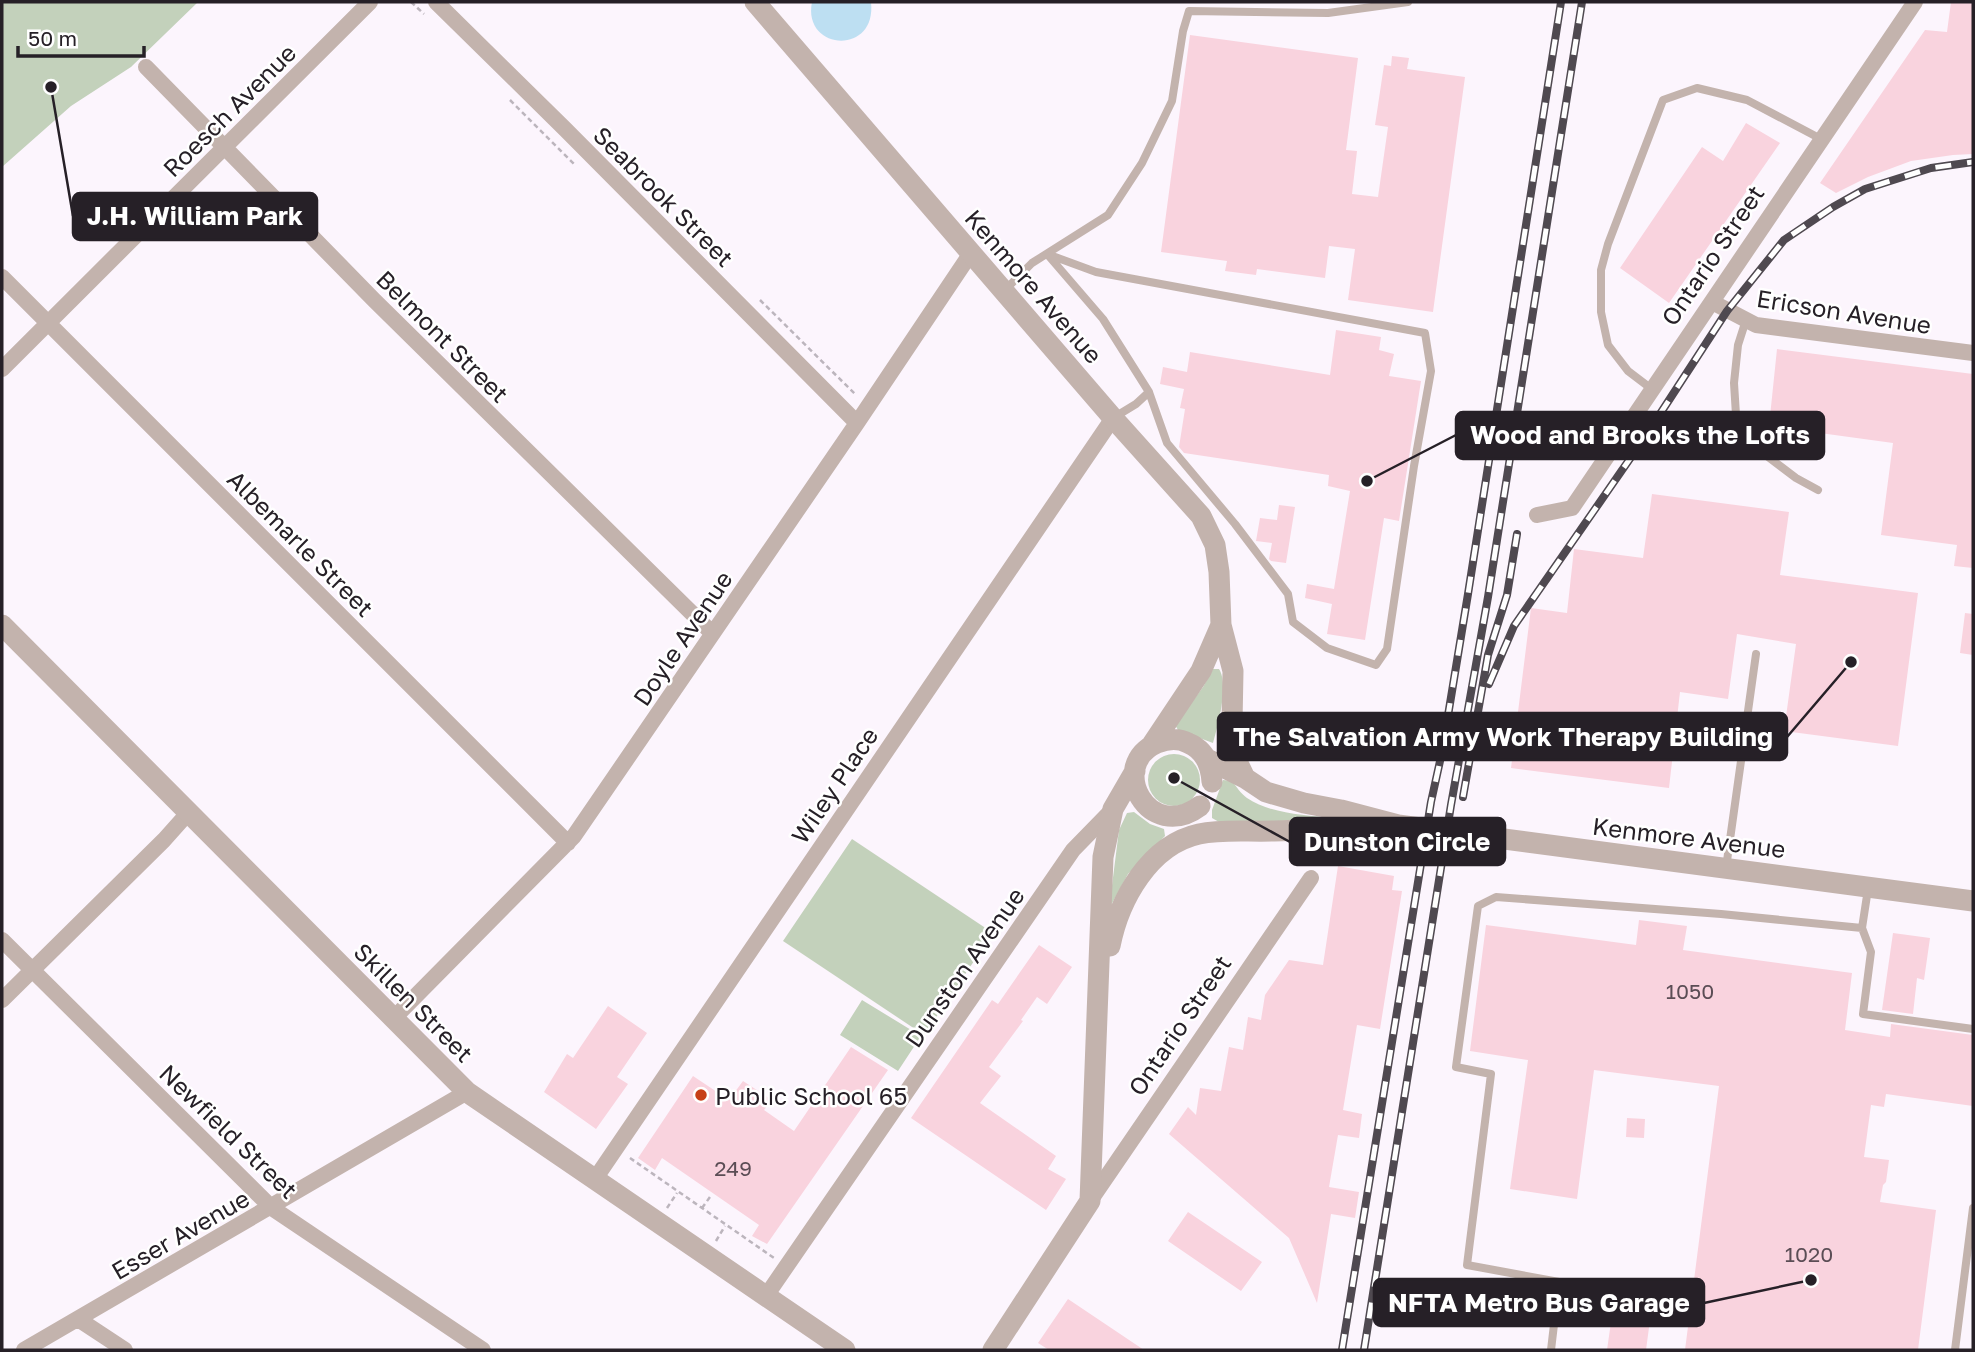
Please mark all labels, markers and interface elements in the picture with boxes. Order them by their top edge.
scale bar [18,14,144,58]
text: 50 m [28,25,77,51]
street label: Roesch Avenue [157,38,301,182]
street label: Seabrook Street [588,120,740,272]
street label: Ontario Street [1654,179,1770,331]
callout: J.H. William Park [73,193,317,240]
text: J.H. William Park [87,200,303,231]
street label: Kenmore Avenue [959,203,1109,369]
street label: Belmont Street [371,264,515,408]
street label: Ericson Avenue [1755,283,1933,339]
callout: Wood and Brooks the Lofts [1456,412,1824,459]
text: Wood and Brooks the Lofts [1470,419,1810,450]
street label: Albemarle Street [222,464,380,622]
street label: Doyle Avenue [626,565,738,711]
callout: The Salvation Army Work Therapy Building [1218,713,1787,760]
street label: Wiley Place [785,721,883,849]
text: The Salvation Army Work Therapy Building [1233,721,1773,752]
street label: Kenmore Avenue [1591,811,1787,863]
callout: Dunston Circle [1290,818,1505,865]
text: Dunston Circle [1304,826,1490,857]
street label: Dunston Avenue [898,882,1030,1052]
street label: Skillen Street [349,937,479,1067]
street label: Ontario Street [1121,949,1237,1101]
house number: 1050 [1666,978,1714,1004]
street label: Newfield Street [154,1058,304,1204]
place label: Public School 65 [715,1081,907,1110]
marker: Public School 65 [693,1087,709,1103]
house number: 249 [714,1155,752,1181]
street label: Esser Avenue [106,1183,254,1285]
house number: 1020 [1785,1241,1833,1267]
callout: NFTA Metro Bus Garage [1374,1279,1704,1326]
text: NFTA Metro Bus Garage [1388,1287,1690,1318]

